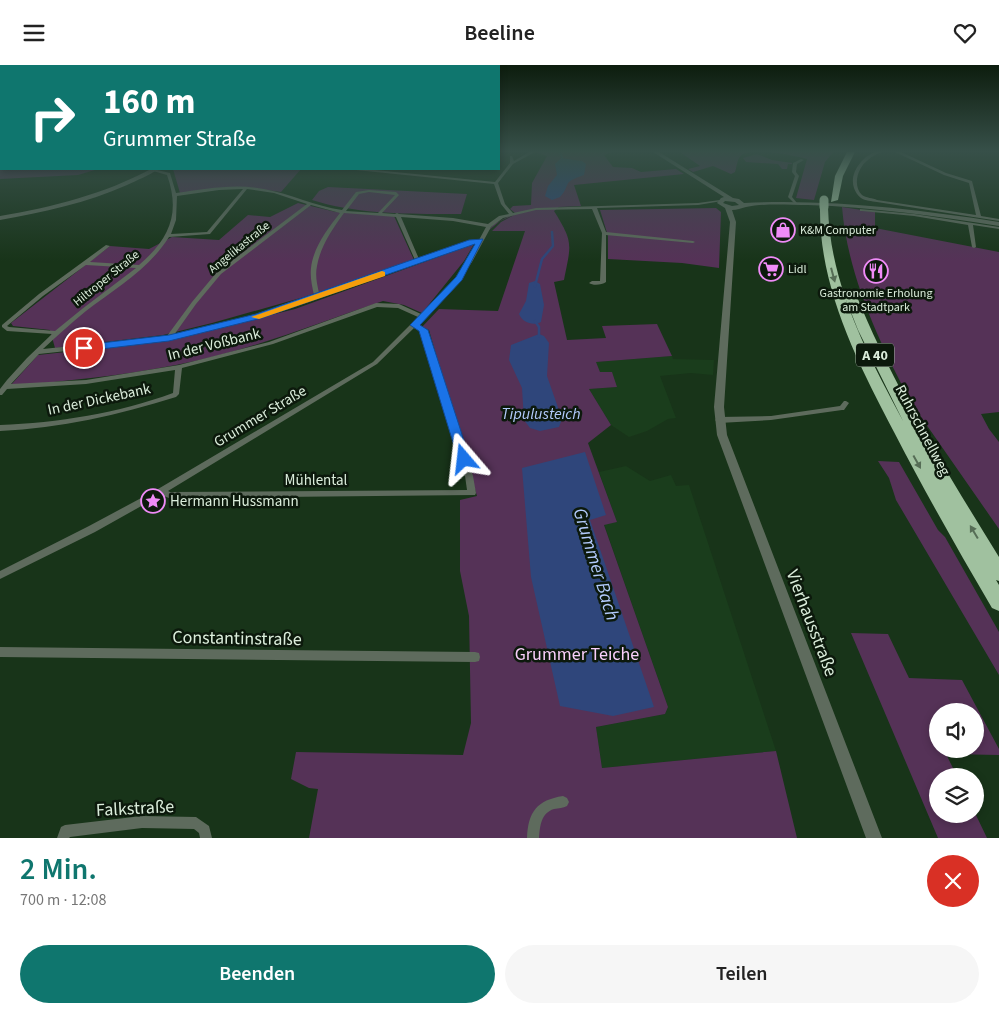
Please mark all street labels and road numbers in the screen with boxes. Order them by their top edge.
street label: Angelikastraße [205,217,274,277]
street label: Hiltroper Straße [70,246,143,310]
street label: In der Voßbank [166,323,263,366]
road number: A 40 [856,343,894,367]
street label: In der Dickebank [46,378,153,421]
street label: Grummer Straße [210,381,310,452]
street label: Ruhrschnellweg [890,381,956,480]
street label: Mühlental [285,470,348,491]
street label: Vierhausstraße [780,566,843,680]
street label: Constantinstraße [172,625,302,652]
street label: Falkstraße [95,794,175,823]

